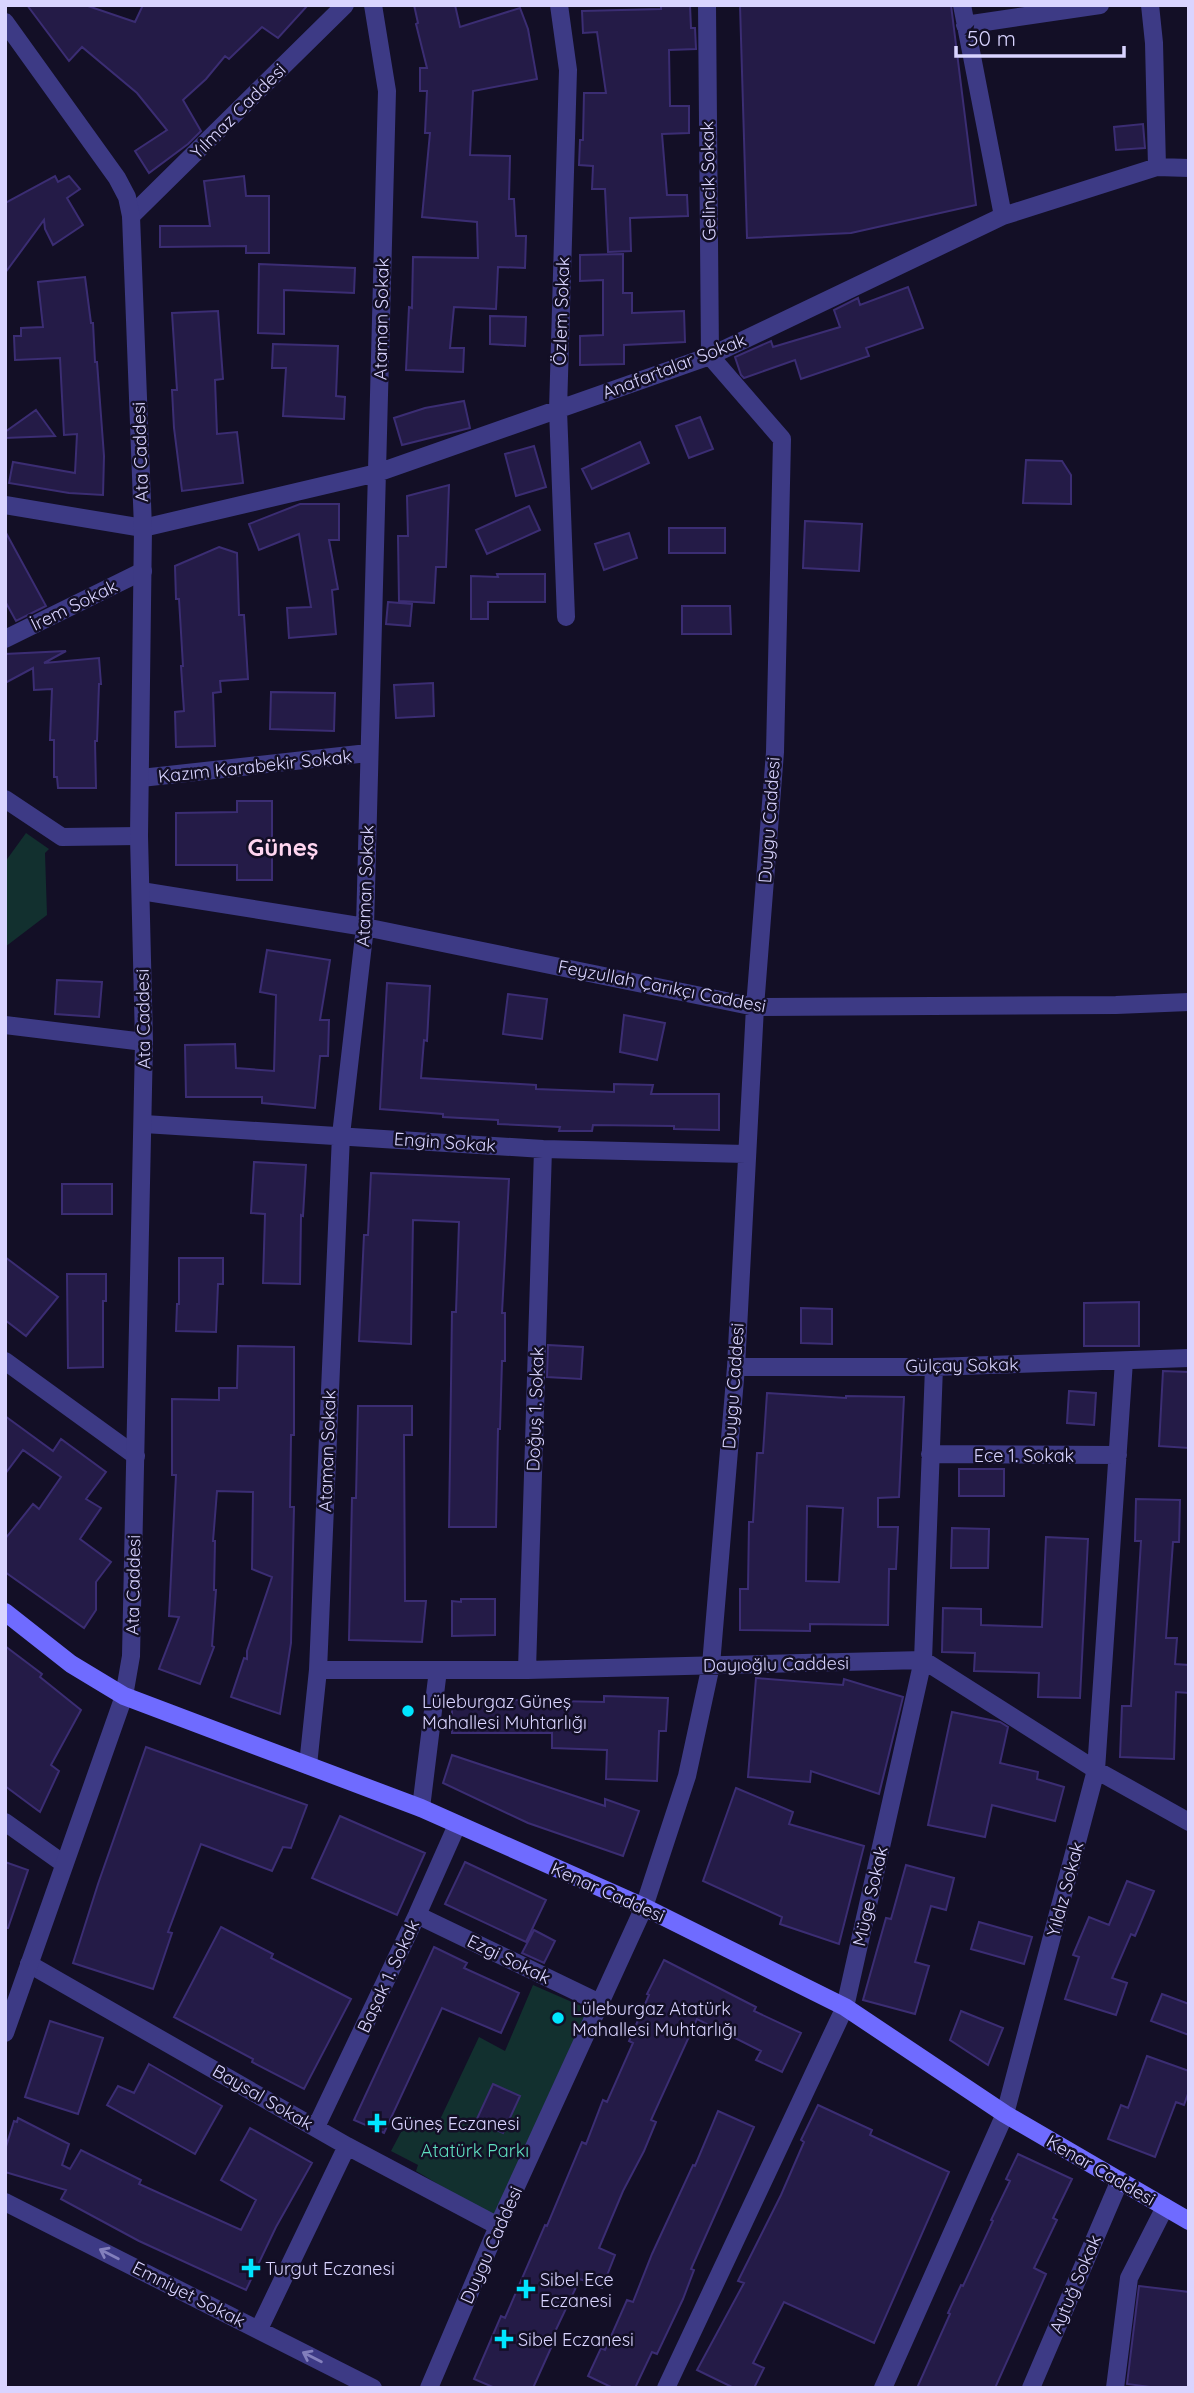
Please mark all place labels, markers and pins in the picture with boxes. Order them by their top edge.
place label: Lüleburgaz Güneş Mahallesi Muhtarlığı [422,1690,587,1734]
marker: Lüleburgaz Güneş Mahallesi Muhtarlığı [400,1703,416,1719]
place label: Lüleburgaz Atatürk Mahallesi Muhtarlığı [572,1997,737,2041]
marker: Lüleburgaz Atatürk Mahallesi Muhtarlığı [550,2010,566,2026]
place label: Güneş Eczanesi [391,2112,520,2135]
marker: Güneş Eczanesi [369,2115,385,2131]
place label: Turgut Eczanesi [265,2257,395,2280]
marker: Turgut Eczanesi [243,2260,259,2276]
place label: Sibel Ece Eczanesi [540,2268,614,2312]
marker: Sibel Ece Eczanesi [518,2281,534,2297]
place label: Sibel Eczanesi [518,2328,634,2351]
marker: Sibel Eczanesi [496,2331,512,2347]

